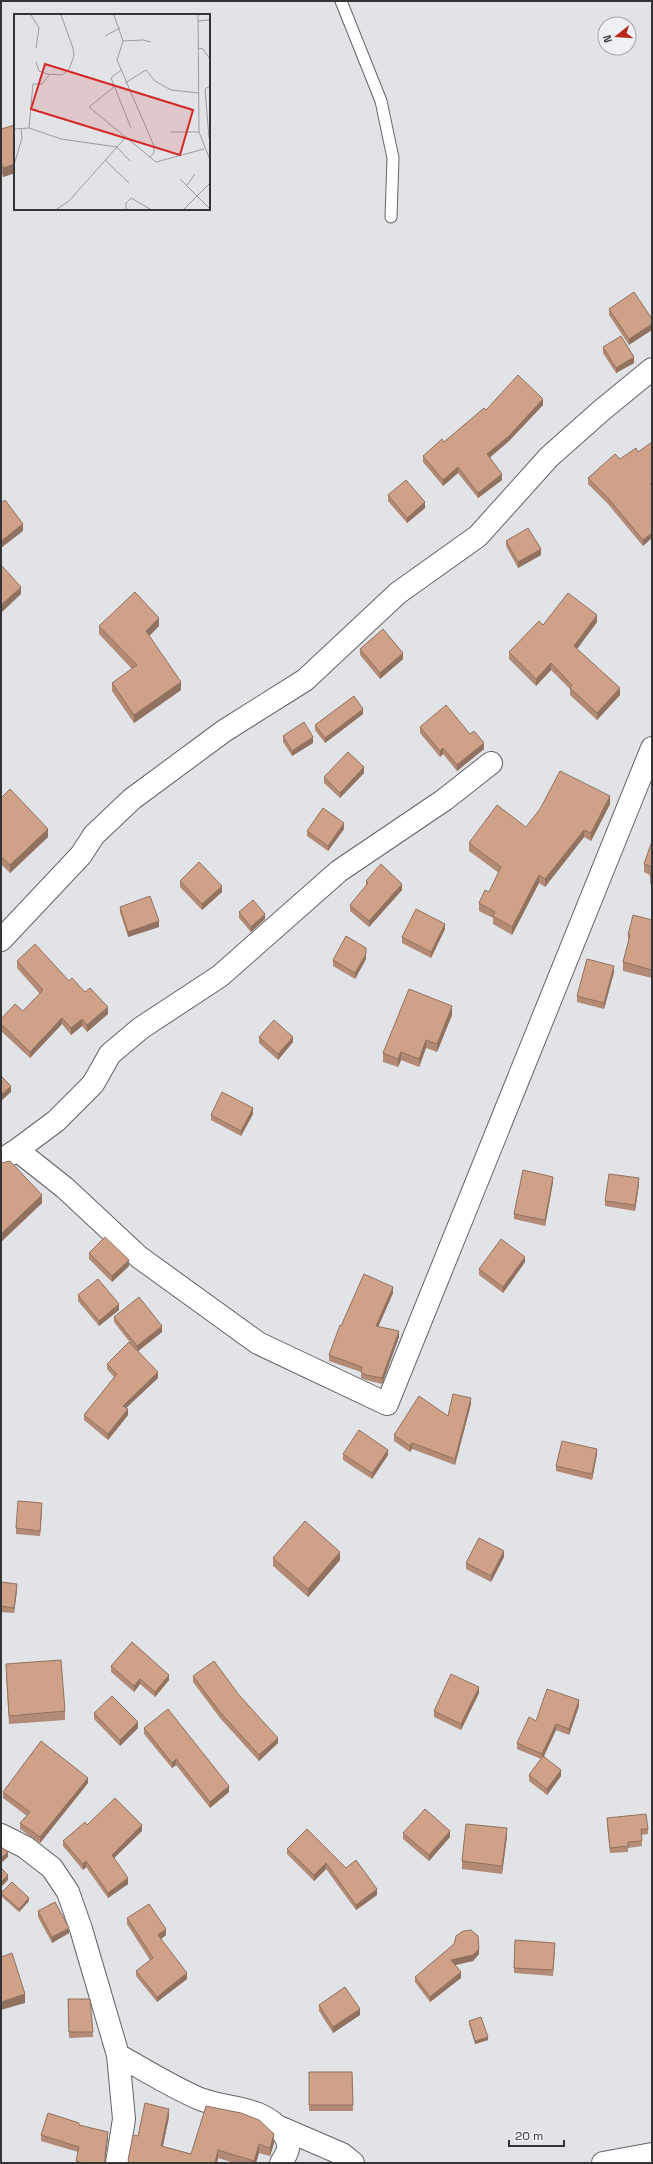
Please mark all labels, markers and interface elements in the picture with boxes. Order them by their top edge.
inset map [14,14,210,210]
north arrow [597,16,637,56]
text: N [600,33,615,44]
scale bar [509,2122,564,2148]
text: 20 m [515,2128,543,2144]

